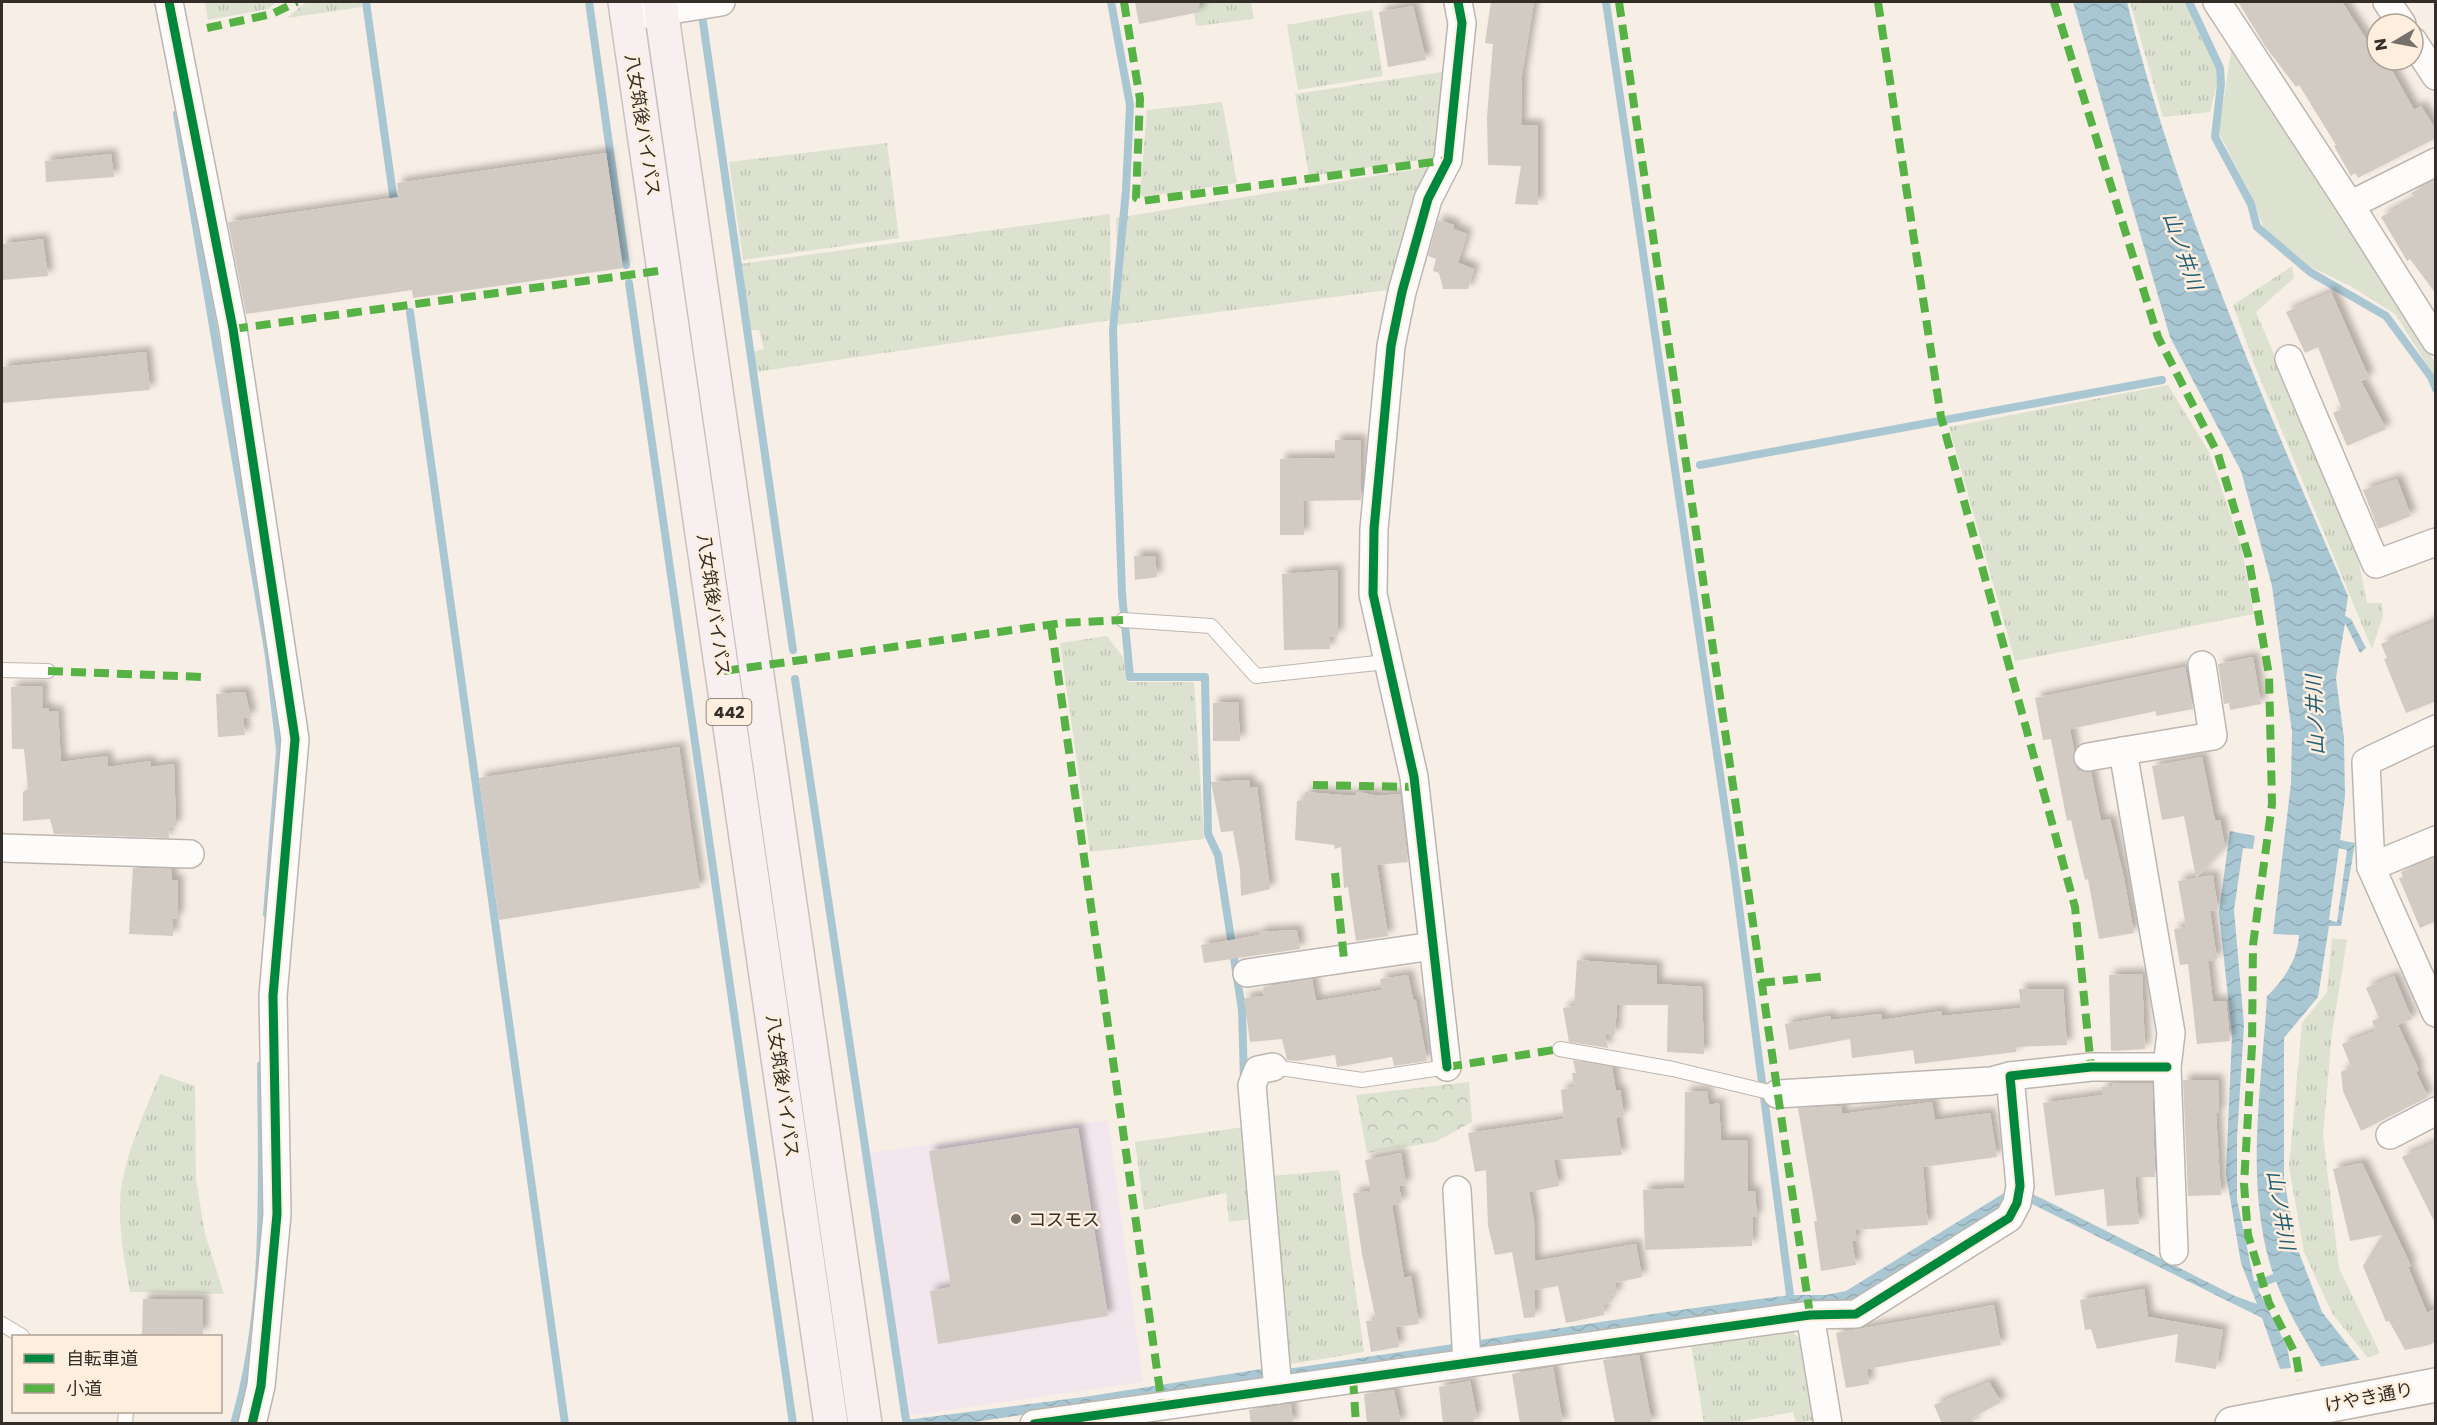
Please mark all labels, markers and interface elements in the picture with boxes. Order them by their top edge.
north arrow [2365,12,2425,72]
text: N [2368,37,2393,52]
street label: 八女筑後バイパス [619,52,667,198]
water label: 山ノ井川 [2157,209,2210,295]
street label: 八女筑後バイパス [692,532,736,678]
water label: 山ノ井川 [2300,673,2330,755]
road number: 442 [706,699,752,725]
street label: 八女筑後バイパス [761,1013,805,1159]
water label: 山ノ井川 [2260,1168,2302,1254]
place label: コスモス [1028,1207,1100,1232]
marker: コスモス [1009,1212,1023,1226]
legend [12,1335,222,1413]
text: 自転車道 [66,1346,138,1371]
text: 小道 [66,1376,102,1401]
street label: けやき通り [2322,1376,2416,1418]

